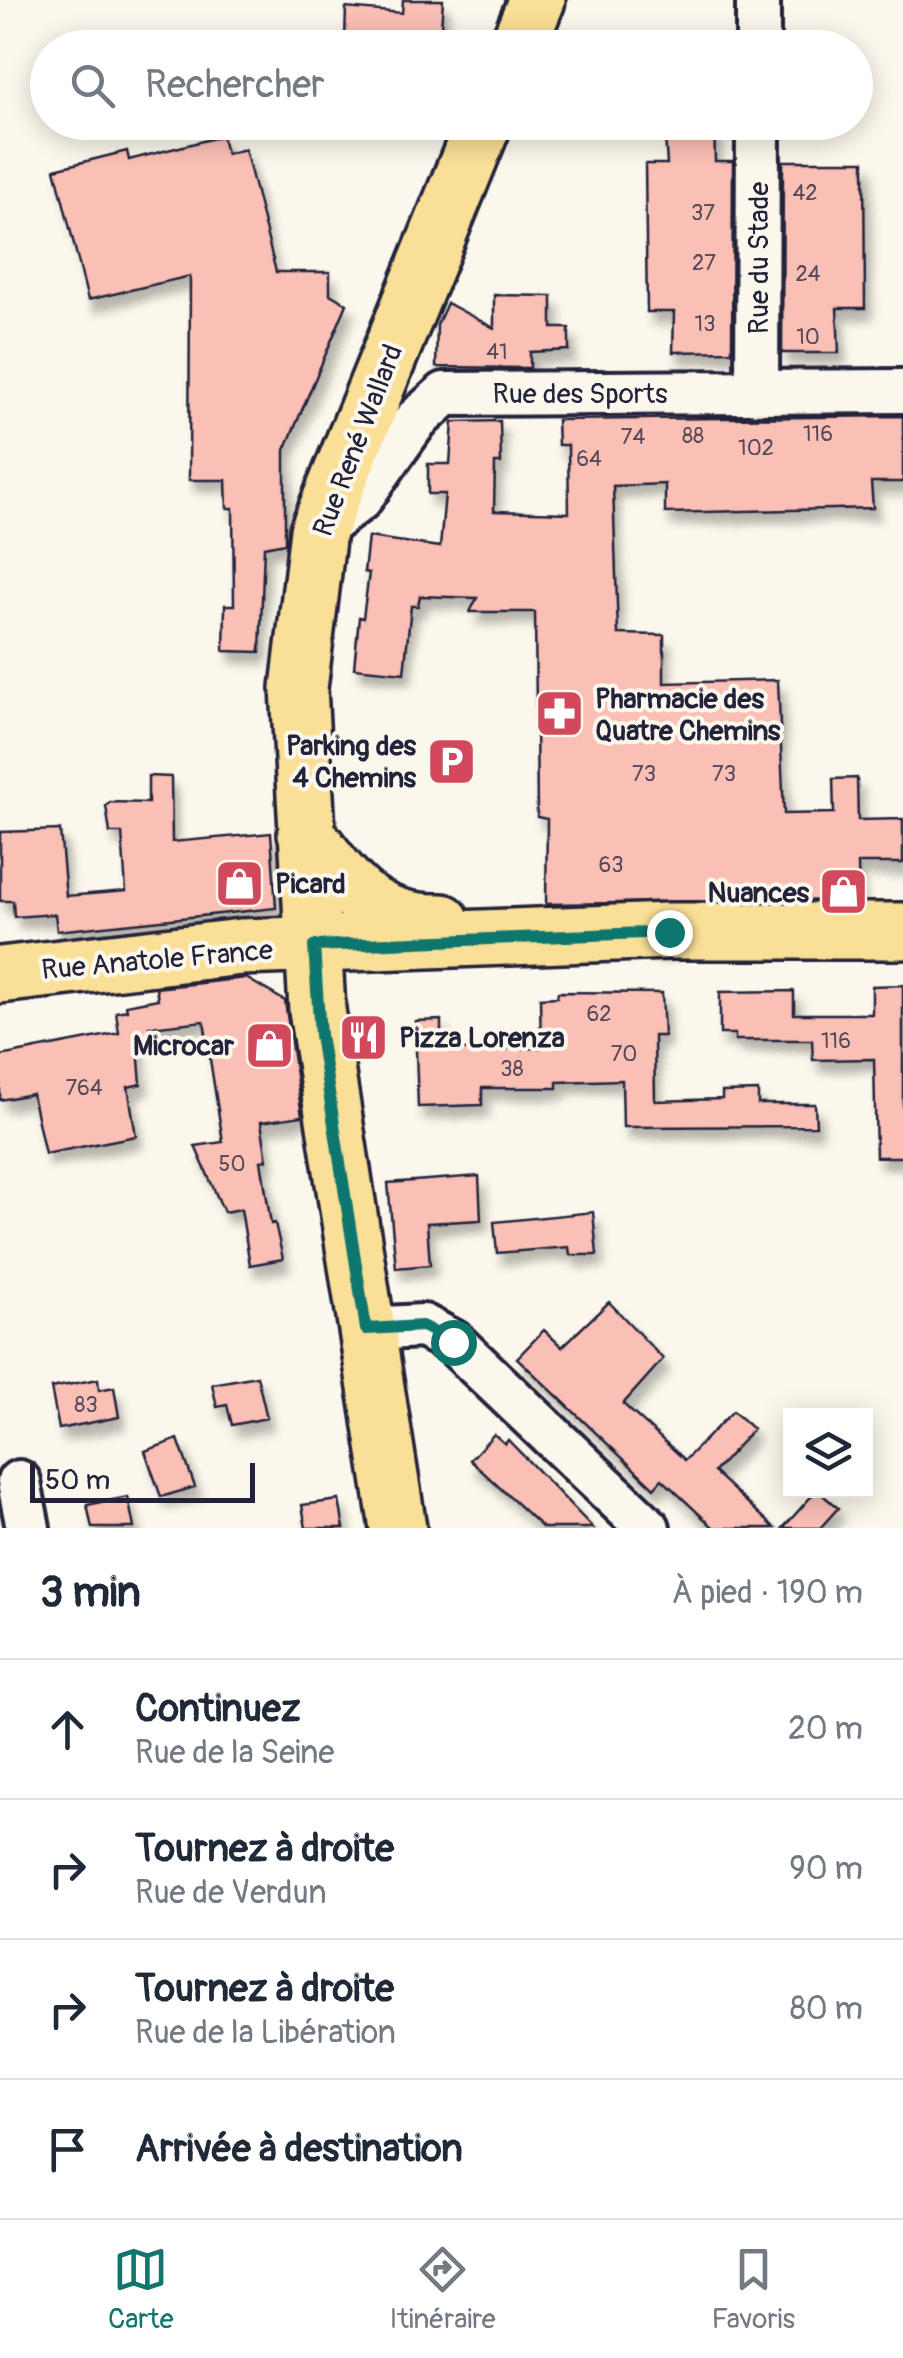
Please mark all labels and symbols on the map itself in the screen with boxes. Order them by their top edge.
house number: 42 [792,179,818,207]
street label: Rue du Stade [742,182,777,334]
house number: 37 [691,199,715,227]
house number: 27 [692,249,716,277]
house number: 24 [795,260,821,288]
house number: 13 [695,310,715,338]
house number: 10 [796,323,820,351]
house number: 41 [486,338,508,366]
street label: Rue René Wallard [306,340,411,542]
street label: Rue des Sports [493,377,668,412]
house number: 116 [803,420,833,448]
house number: 88 [682,422,704,450]
house number: 74 [621,423,645,451]
house number: 102 [738,434,774,462]
house number: 64 [576,445,602,473]
place label: Pharmacie des Quatre Chemins [595,682,781,749]
pharmacy icon: Pharmacie des Quatre Chemins [534,688,586,740]
place label: Parking des 4 Chemins [286,729,416,796]
parking icon: Parking des 4 Chemins [425,735,477,787]
house number: 73 [632,760,656,788]
house number: 73 [712,760,736,788]
house number: 63 [598,851,624,879]
shop icon: Picard [214,857,266,909]
shop icon: Nuances [818,866,870,918]
place label: Picard [275,867,346,902]
place label: Nuances [707,876,809,911]
route end [647,910,693,956]
street label: Rue Anatole France [40,933,274,988]
house number: 62 [586,1000,612,1028]
restaurant icon: Pizza Lorenza [338,1011,390,1063]
shop icon: Microcar [243,1019,295,1071]
place label: Pizza Lorenza [399,1021,565,1056]
house number: 116 [821,1027,851,1055]
place label: Microcar [133,1029,235,1064]
house number: 70 [611,1040,637,1068]
house number: 38 [500,1055,524,1083]
house number: 764 [65,1074,103,1102]
house number: 50 [219,1150,245,1178]
route start [431,1320,477,1366]
house number: 83 [74,1391,98,1419]
scale bar [30,1458,255,1502]

